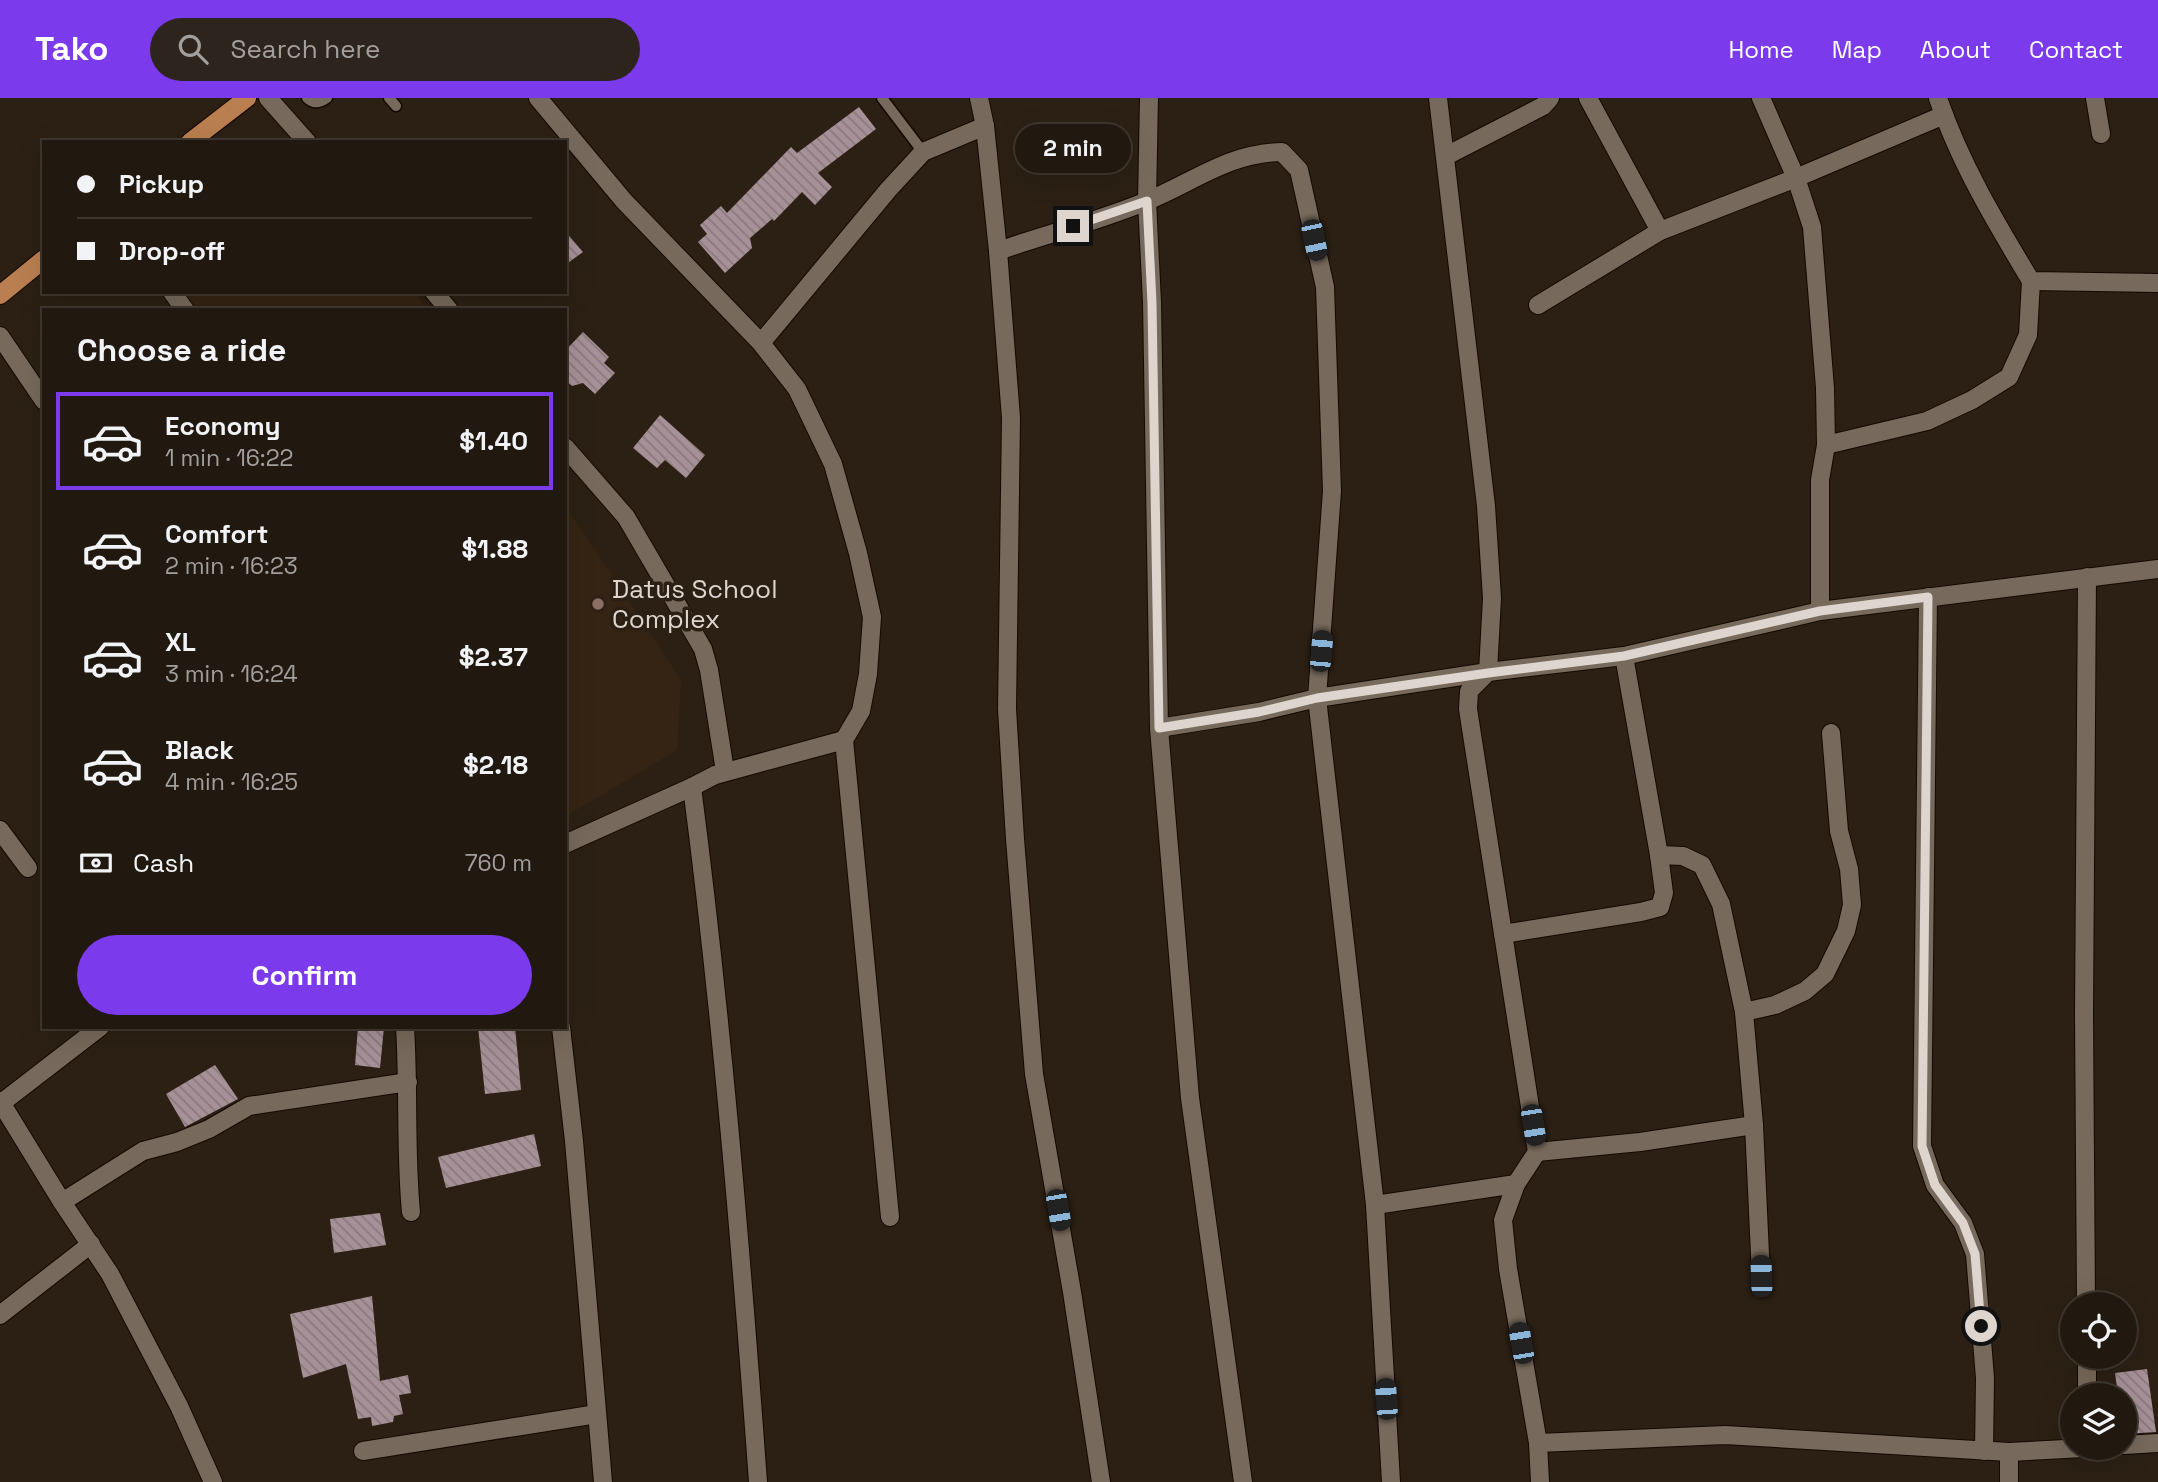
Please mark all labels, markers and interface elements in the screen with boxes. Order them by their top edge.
search box [150,18,640,81]
text: Tako [35,28,108,70]
icon: search [174,30,212,68]
text: Search here [230,32,380,66]
text: Home [1728,34,1794,65]
text: Map [1832,34,1882,65]
text: About [1920,34,1991,65]
text: Contact [2029,34,2123,65]
callout: 2 min [1015,124,1131,174]
text: 2 min [1043,133,1103,163]
text: Pickup [119,167,204,201]
route end [1057,210,1089,242]
car [1300,217,1329,263]
text: Drop-off [119,234,225,268]
text: Choose a ride [77,330,287,370]
text: Economy [165,409,281,443]
icon: car [81,410,144,473]
text: $1.40 [459,424,528,458]
text: 1 min · 16:22 [165,443,293,473]
text: Comfort [165,517,268,551]
icon: car [81,518,144,581]
text: $1.88 [462,532,528,566]
text: 2 min · 16:23 [165,551,298,581]
place label: Datus School Complex [612,572,778,636]
marker: Datus School Complex [590,596,606,612]
text: XL [165,625,196,659]
icon: car [81,626,144,689]
car [1309,629,1334,673]
text: $2.37 [459,640,528,674]
text: 3 min · 16:24 [165,659,298,689]
text: Black [165,733,234,767]
icon: car [81,734,144,797]
text: $2.18 [463,748,528,782]
text: 4 min · 16:25 [165,767,298,797]
icon: cash [77,844,115,882]
text: Cash [133,846,194,880]
text: 760 m [465,848,532,878]
button: Confirm [77,935,532,1015]
car [1520,1103,1547,1147]
car [1045,1187,1072,1233]
car [1750,1255,1773,1297]
map controls [2060,1292,2137,1460]
button: locate [2060,1292,2137,1369]
route start [1965,1310,1997,1342]
car [1508,1320,1535,1366]
car [1375,1377,1398,1421]
button: layers [2060,1383,2137,1460]

